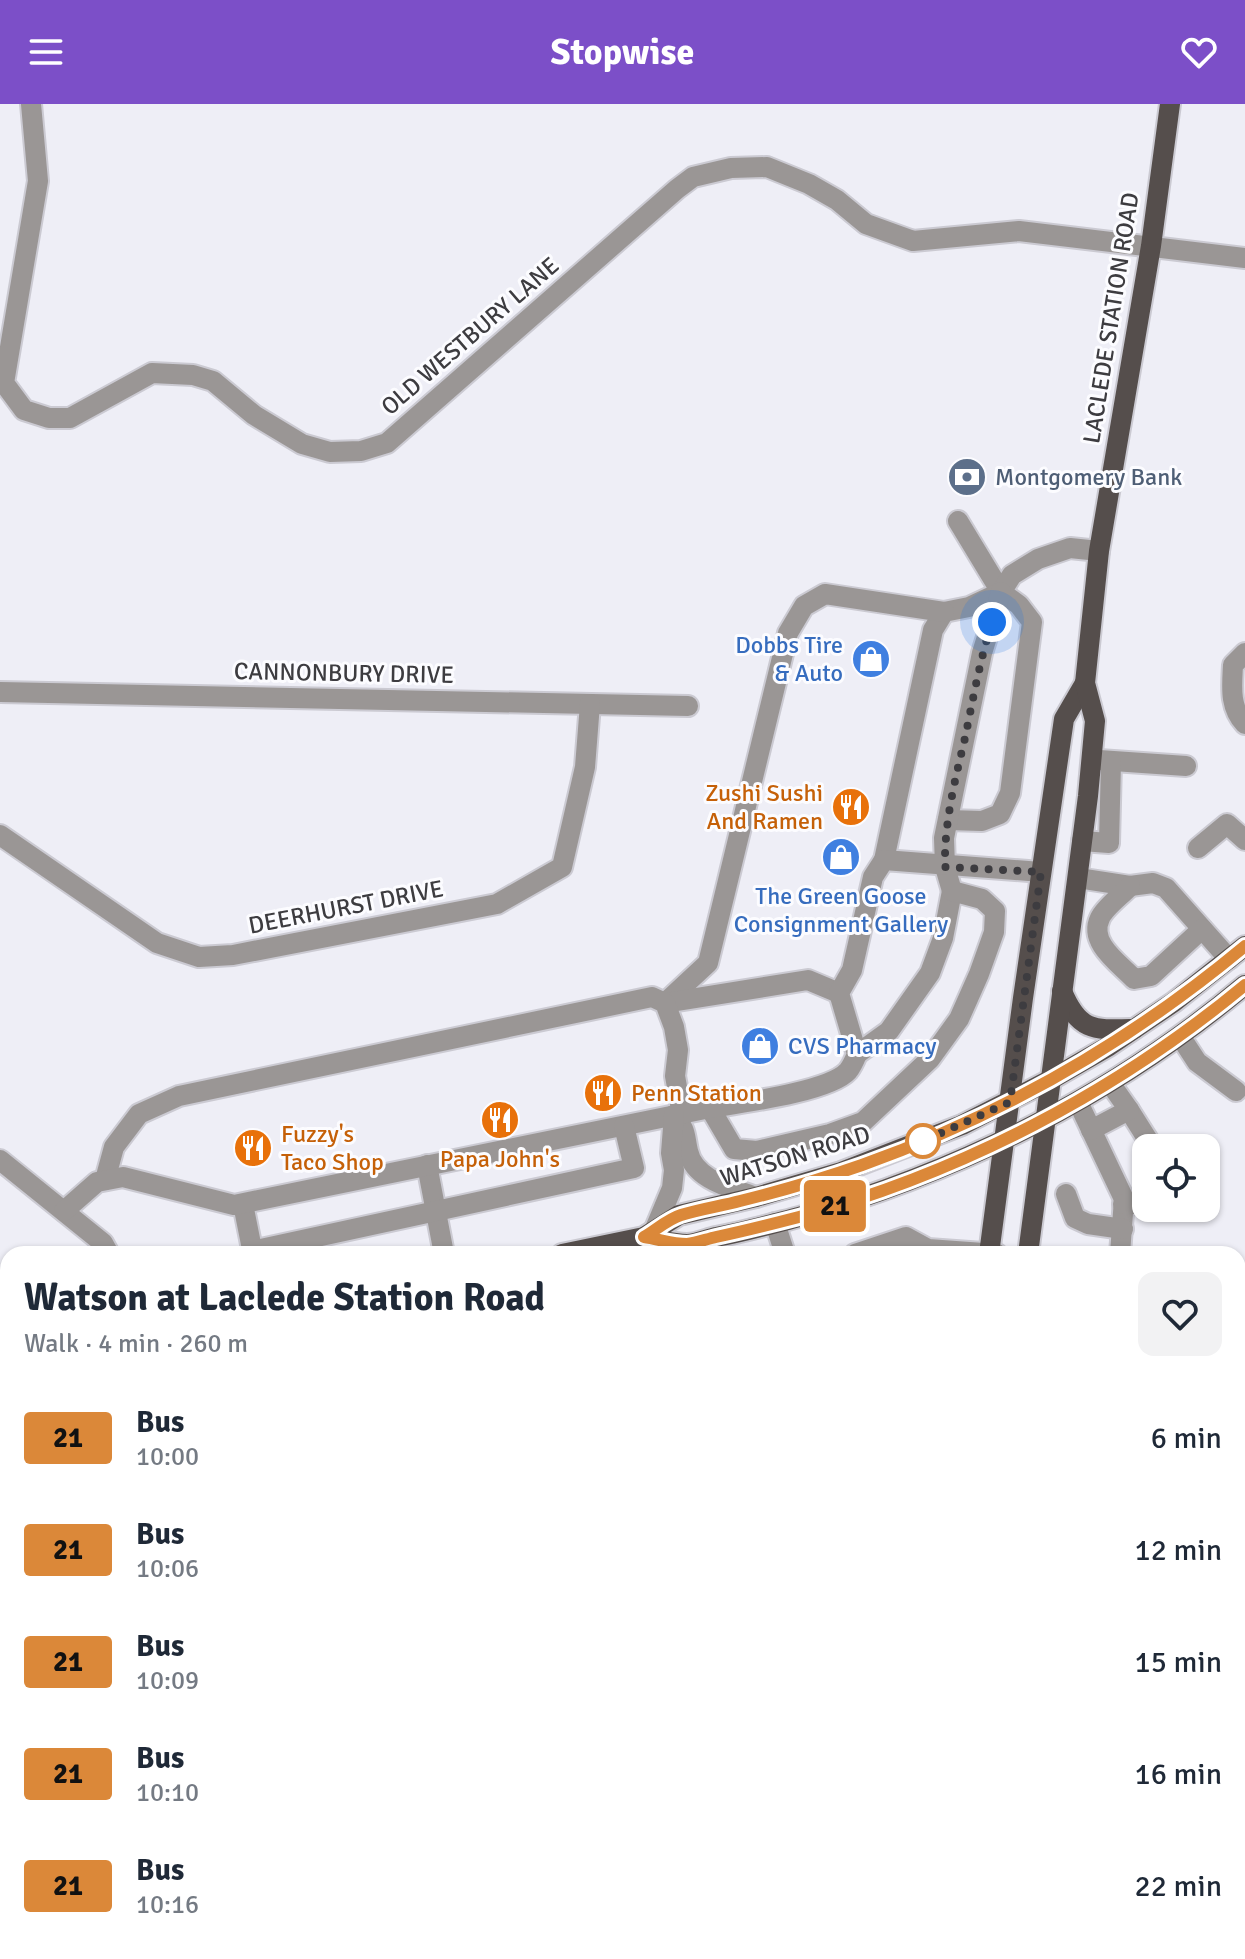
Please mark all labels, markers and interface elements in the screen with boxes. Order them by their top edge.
icon: menu [24,30,68,74]
text: Stopwise [551,30,694,75]
icon: heart [1177,30,1221,74]
street label: LACLEDE STATION ROAD [1076,190,1146,446]
street label: OLD WESTBURY LANE [375,251,565,421]
bank icon: Montgomery Bank [946,456,988,498]
place label: Montgomery Bank [995,462,1182,492]
your location [972,602,1012,642]
place label: Dobbs Tire & Auto [735,630,843,688]
shop icon: Dobbs Tire & Auto [850,638,892,680]
street label: CANNONBURY DRIVE [234,656,454,690]
place label: Zushi Sushi And Ramen [705,778,823,836]
restaurant icon: Zushi Sushi And Ramen [830,786,872,828]
shop icon: The Green Goose Consignment Gallery [820,836,862,878]
street label: DEERHURST DRIVE [246,873,446,941]
place label: The Green Goose Consignment Gallery [734,881,948,939]
shop icon: CVS Pharmacy [739,1025,781,1067]
place label: CVS Pharmacy [788,1031,937,1061]
restaurant icon: Penn Station [582,1072,624,1114]
place label: Penn Station [631,1078,762,1108]
restaurant icon: Papa John's [479,1099,521,1141]
place label: Fuzzy's Taco Shop [281,1119,384,1177]
street label: WATSON ROAD [716,1119,874,1193]
unlabelled marker [906,1124,940,1158]
restaurant icon: Fuzzy's Taco Shop [232,1127,274,1169]
map controls [1132,1134,1220,1222]
button: locate [1132,1134,1220,1222]
place label: Papa John's [440,1144,560,1174]
line badge: 21 [799,1180,871,1232]
text: 21 [820,1189,850,1223]
button: heart [1138,1272,1222,1356]
text: Watson at Laclede Station Road [24,1274,545,1321]
text: Walk · 4 min · 260 m [24,1328,248,1360]
text: Bus [136,1404,184,1441]
text: 6 min [1151,1420,1222,1457]
text: 21 [53,1421,83,1455]
text: 10:00 [136,1441,199,1473]
text: Bus [136,1516,184,1553]
text: 12 min [1135,1532,1222,1569]
text: 21 [53,1533,83,1567]
text: 10:06 [136,1553,199,1585]
text: Bus [136,1628,184,1665]
text: 15 min [1135,1644,1222,1681]
text: 21 [53,1645,83,1679]
text: 10:09 [136,1665,199,1697]
text: Bus [136,1740,184,1777]
text: 16 min [1135,1756,1222,1793]
text: 21 [53,1757,83,1791]
text: 10:10 [136,1777,199,1809]
text: Bus [136,1852,184,1889]
text: 22 min [1135,1868,1222,1905]
text: 21 [53,1869,83,1903]
text: 10:16 [136,1889,199,1921]

